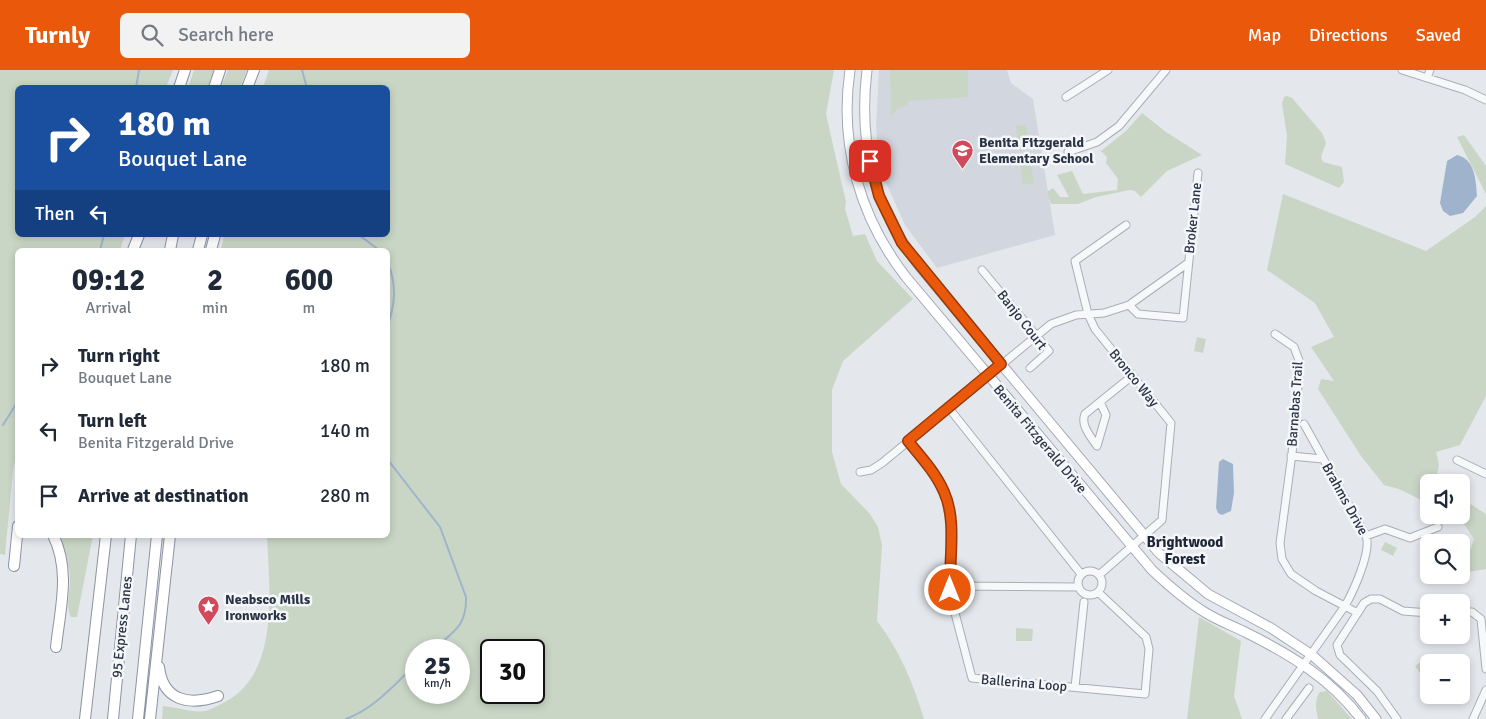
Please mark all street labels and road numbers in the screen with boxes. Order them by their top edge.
street label: Broker Lane [1181,182,1205,254]
street label: Banjo Court [993,287,1051,353]
street label: Bronco Way [1105,346,1163,411]
street label: Barnabas Trail [1284,361,1306,447]
street label: Benita Fitzgerald Drive [990,381,1090,497]
street label: Brahms Drive [1318,460,1372,538]
street label: 95 Express Lanes [108,575,136,679]
street label: Ballerina Loop [980,671,1068,695]

